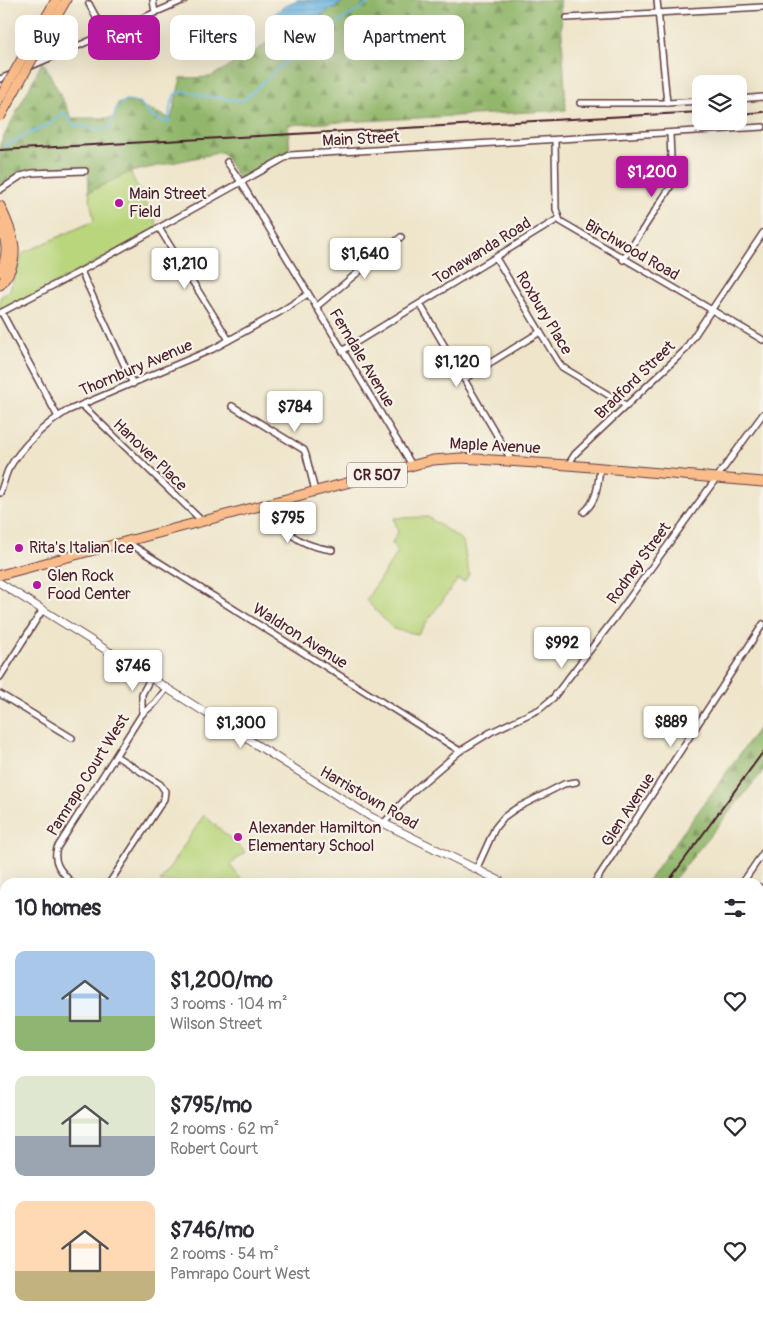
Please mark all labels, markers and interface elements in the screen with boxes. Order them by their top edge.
chip: Buy [15,15,78,60]
chip: Rent [88,15,160,60]
chip: Filters [170,15,255,60]
chip: New [265,15,334,60]
chip: Apartment [344,15,464,60]
map controls [692,75,747,130]
button: layers [692,75,747,130]
street label: Main Street [322,127,401,151]
pin: $1,200 [611,156,693,198]
text: $1,200 [627,162,677,182]
place label: Main Street Field [129,184,207,222]
marker: Main Street Field [113,197,125,209]
street label: Tonawanda Road [429,213,535,289]
street label: Birchwood Road [581,215,683,285]
pin: $1,640 [324,238,406,280]
text: $1,640 [341,244,389,264]
pin: $1,210 [144,248,226,290]
text: $1,210 [162,254,208,274]
street label: Roxbury Place [511,268,577,358]
street label: Ferndale Avenue [325,305,399,411]
street label: Thornbury Avenue [76,335,196,401]
street label: Bradford Street [591,336,680,423]
pin: $1,120 [416,346,498,388]
text: $1,120 [434,352,480,372]
pin: $784 [265,390,325,433]
text: $784 [278,397,312,417]
street label: Hanover Place [109,415,191,495]
street label: Maple Avenue [449,434,541,458]
road number: CR 507 [347,462,407,488]
pin: $795 [258,502,318,544]
text: $795 [271,508,305,528]
street label: Rodney Street [603,518,676,608]
place label: Rita's Italian Ice [29,538,134,558]
marker: Rita's Italian Ice [13,542,25,554]
place label: Glen Rock Food Center [47,566,131,604]
marker: Glen Rock Food Center [31,579,43,591]
street label: Waldron Avenue [249,599,351,673]
pin: $992 [532,626,592,669]
text: $992 [545,633,579,653]
pin: $746 [103,650,163,692]
text: $746 [115,656,151,676]
pin: $1,300 [200,706,282,749]
pin: $889 [641,706,701,748]
street label: Pamrapo Court West [42,710,134,840]
text: $889 [654,712,688,732]
text: $1,300 [216,713,266,733]
street label: Harristown Road [316,762,422,834]
street label: Glen Avenue [597,769,659,850]
place label: Alexander Hamilton Elementary School [248,818,382,856]
marker: Alexander Hamilton Elementary School [232,831,244,843]
icon: filters [721,894,749,922]
text: 10 homes [15,895,101,922]
text: $1,200/mo [170,967,273,994]
icon: home [55,971,115,1031]
icon: heart [721,987,749,1015]
text: 3 rooms · 104 m² [170,994,287,1014]
text: Wilson Street [170,1014,262,1034]
text: $795/mo [170,1092,252,1119]
icon: home [55,1096,115,1156]
icon: heart [721,1112,749,1140]
text: 2 rooms · 62 m² [170,1119,279,1139]
text: Robert Court [170,1139,258,1159]
text: $746/mo [170,1217,254,1244]
icon: home [55,1221,115,1281]
icon: heart [721,1237,749,1265]
text: 2 rooms · 54 m² [170,1244,279,1264]
text: Pamrapo Court West [170,1264,310,1284]

